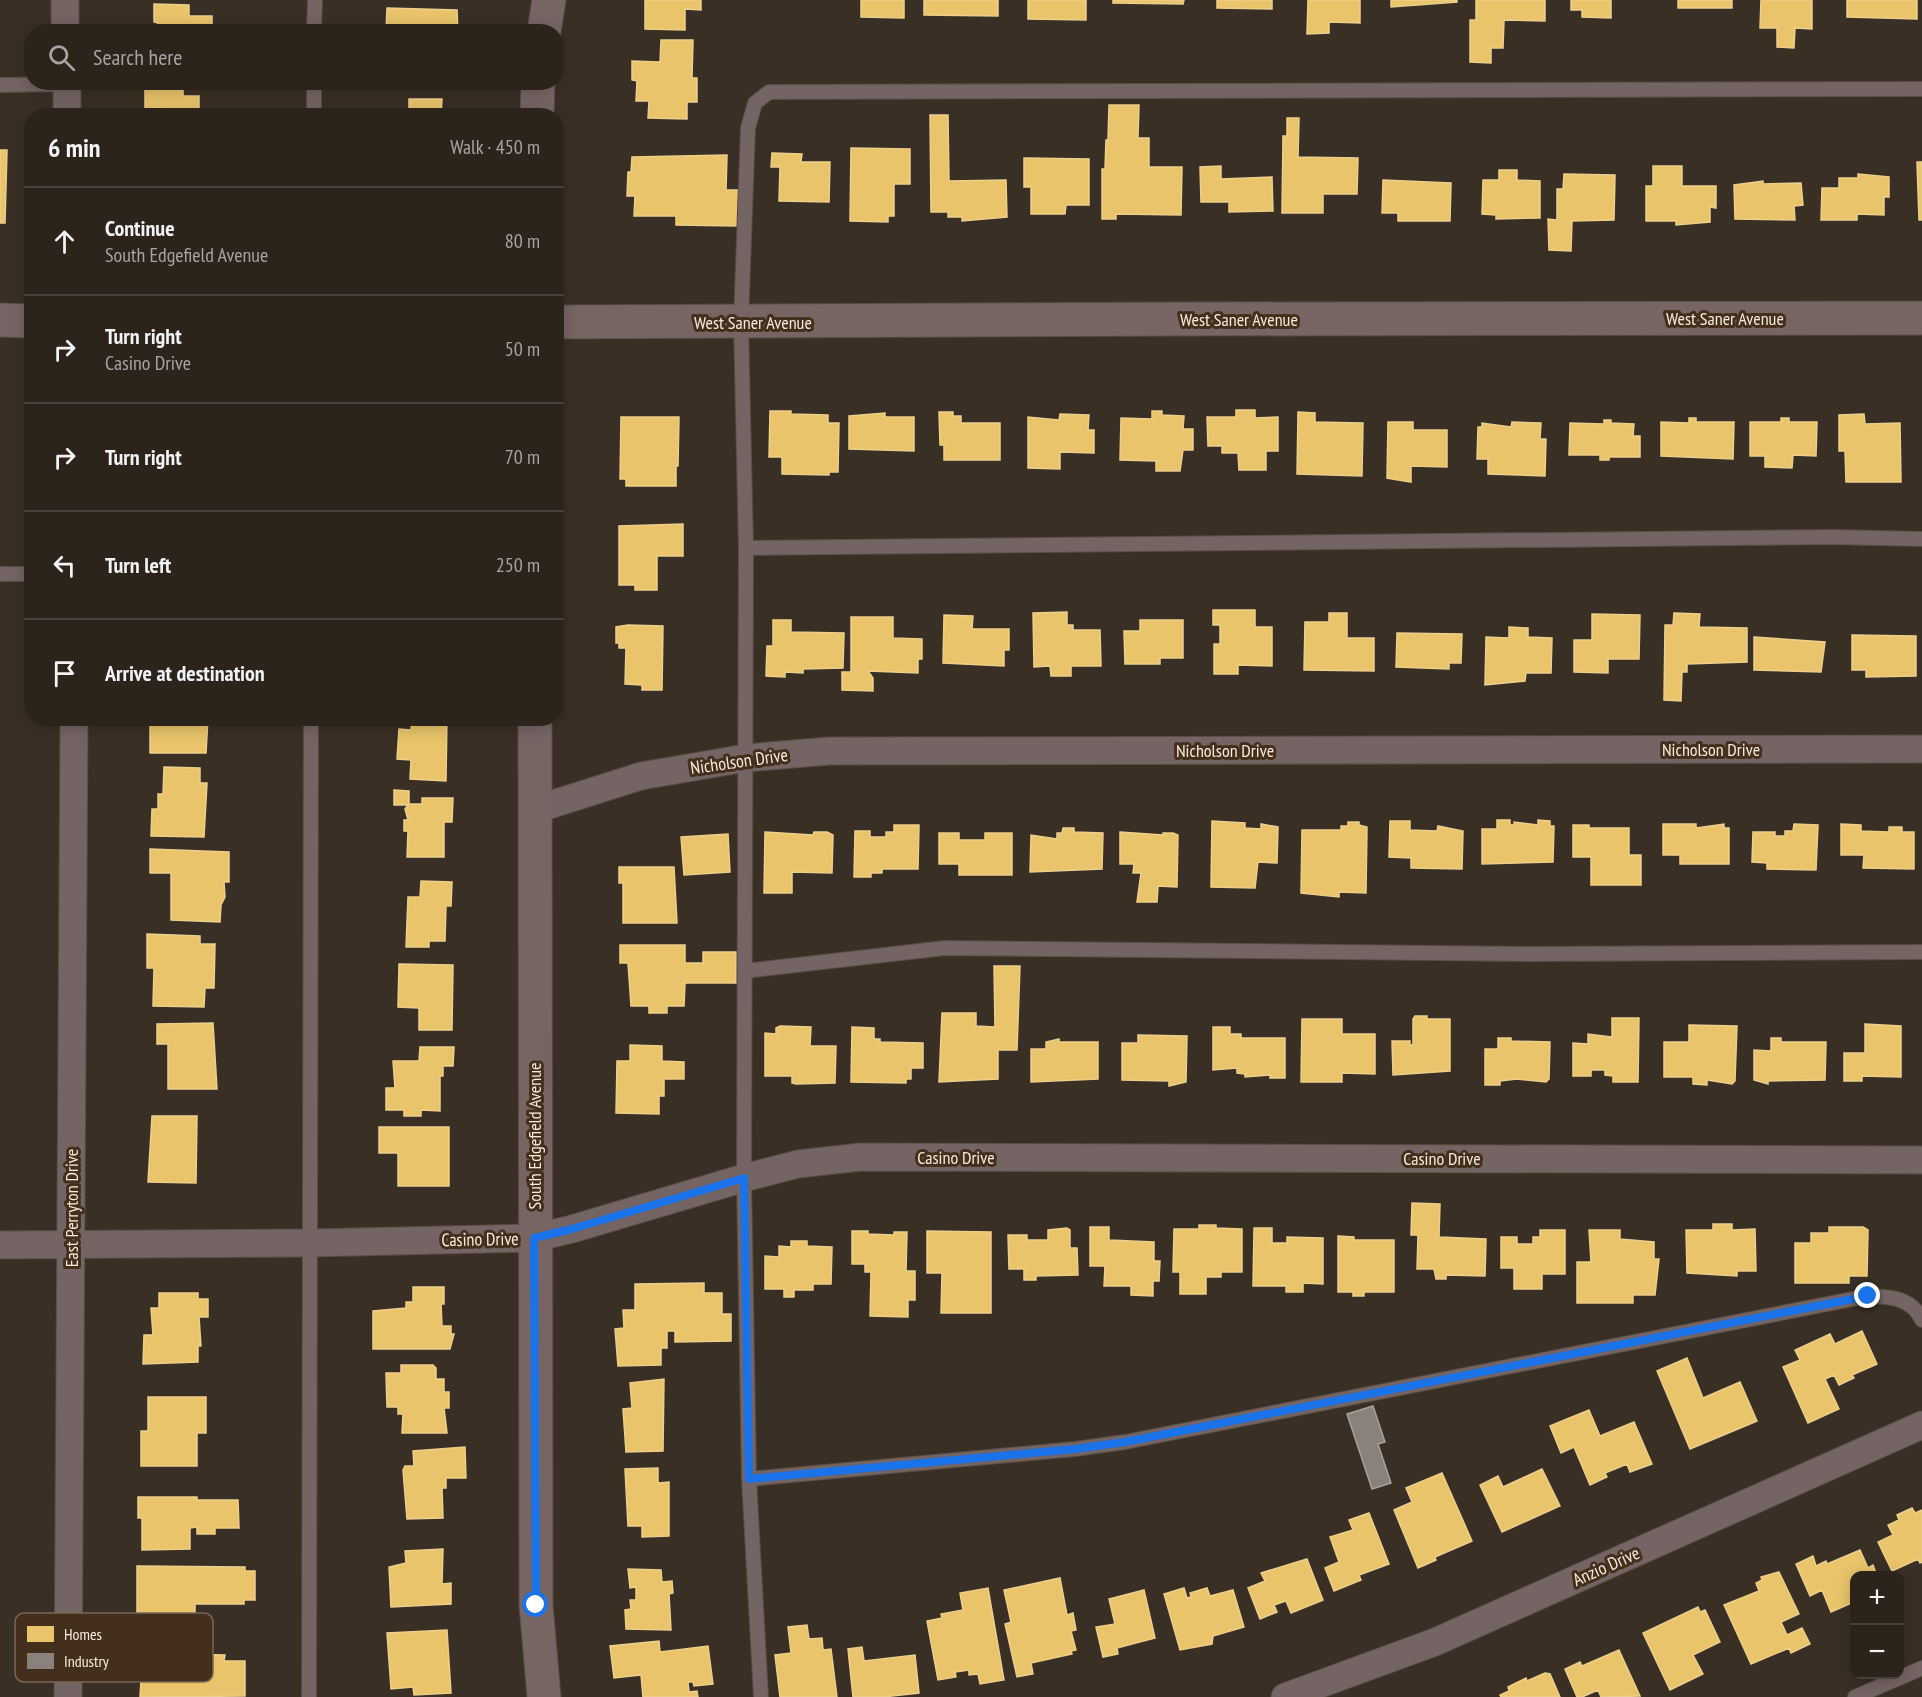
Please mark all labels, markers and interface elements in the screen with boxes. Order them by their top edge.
search box [24,24,564,90]
icon: search [45,41,78,74]
text: Search here [93,43,182,71]
text: 6 min [48,131,101,164]
text: Walk · 450 m [450,134,540,160]
text: Continue [105,214,175,242]
icon: ahead [48,225,81,258]
text: 80 m [505,228,540,254]
text: South Edgefield Avenue [105,242,268,268]
street label: West Saner Avenue [1666,307,1784,330]
street label: West Saner Avenue [1180,308,1298,331]
street label: West Saner Avenue [694,311,812,334]
text: Turn right [105,322,182,350]
icon: right [48,333,81,366]
text: 50 m [505,336,540,362]
text: Casino Drive [105,350,191,376]
icon: right [48,441,81,474]
text: Turn right [105,443,182,471]
text: 70 m [505,444,540,470]
icon: left [48,549,81,582]
text: Turn left [105,551,171,579]
text: 250 m [496,552,540,578]
icon: arrive [48,657,81,690]
text: Arrive at destination [105,659,265,687]
street label: Nicholson Drive [1662,738,1760,761]
street label: Nicholson Drive [1176,739,1274,762]
street label: Nicholson Drive [689,743,789,779]
street label: South Edgefield Avenue [523,1063,546,1209]
street label: Casino Drive [917,1146,995,1169]
street label: Casino Drive [1403,1147,1481,1170]
street label: East Perryton Drive [60,1149,83,1267]
street label: Casino Drive [441,1227,519,1251]
route end [1854,1282,1880,1308]
street label: Anzio Drive [1569,1541,1643,1591]
map controls [1850,1571,1904,1679]
button: + [1850,1571,1904,1625]
route start [522,1591,548,1617]
legend [15,1613,213,1682]
text: Homes [64,1624,102,1644]
button: − [1850,1625,1904,1679]
text: Industry [64,1651,109,1671]

